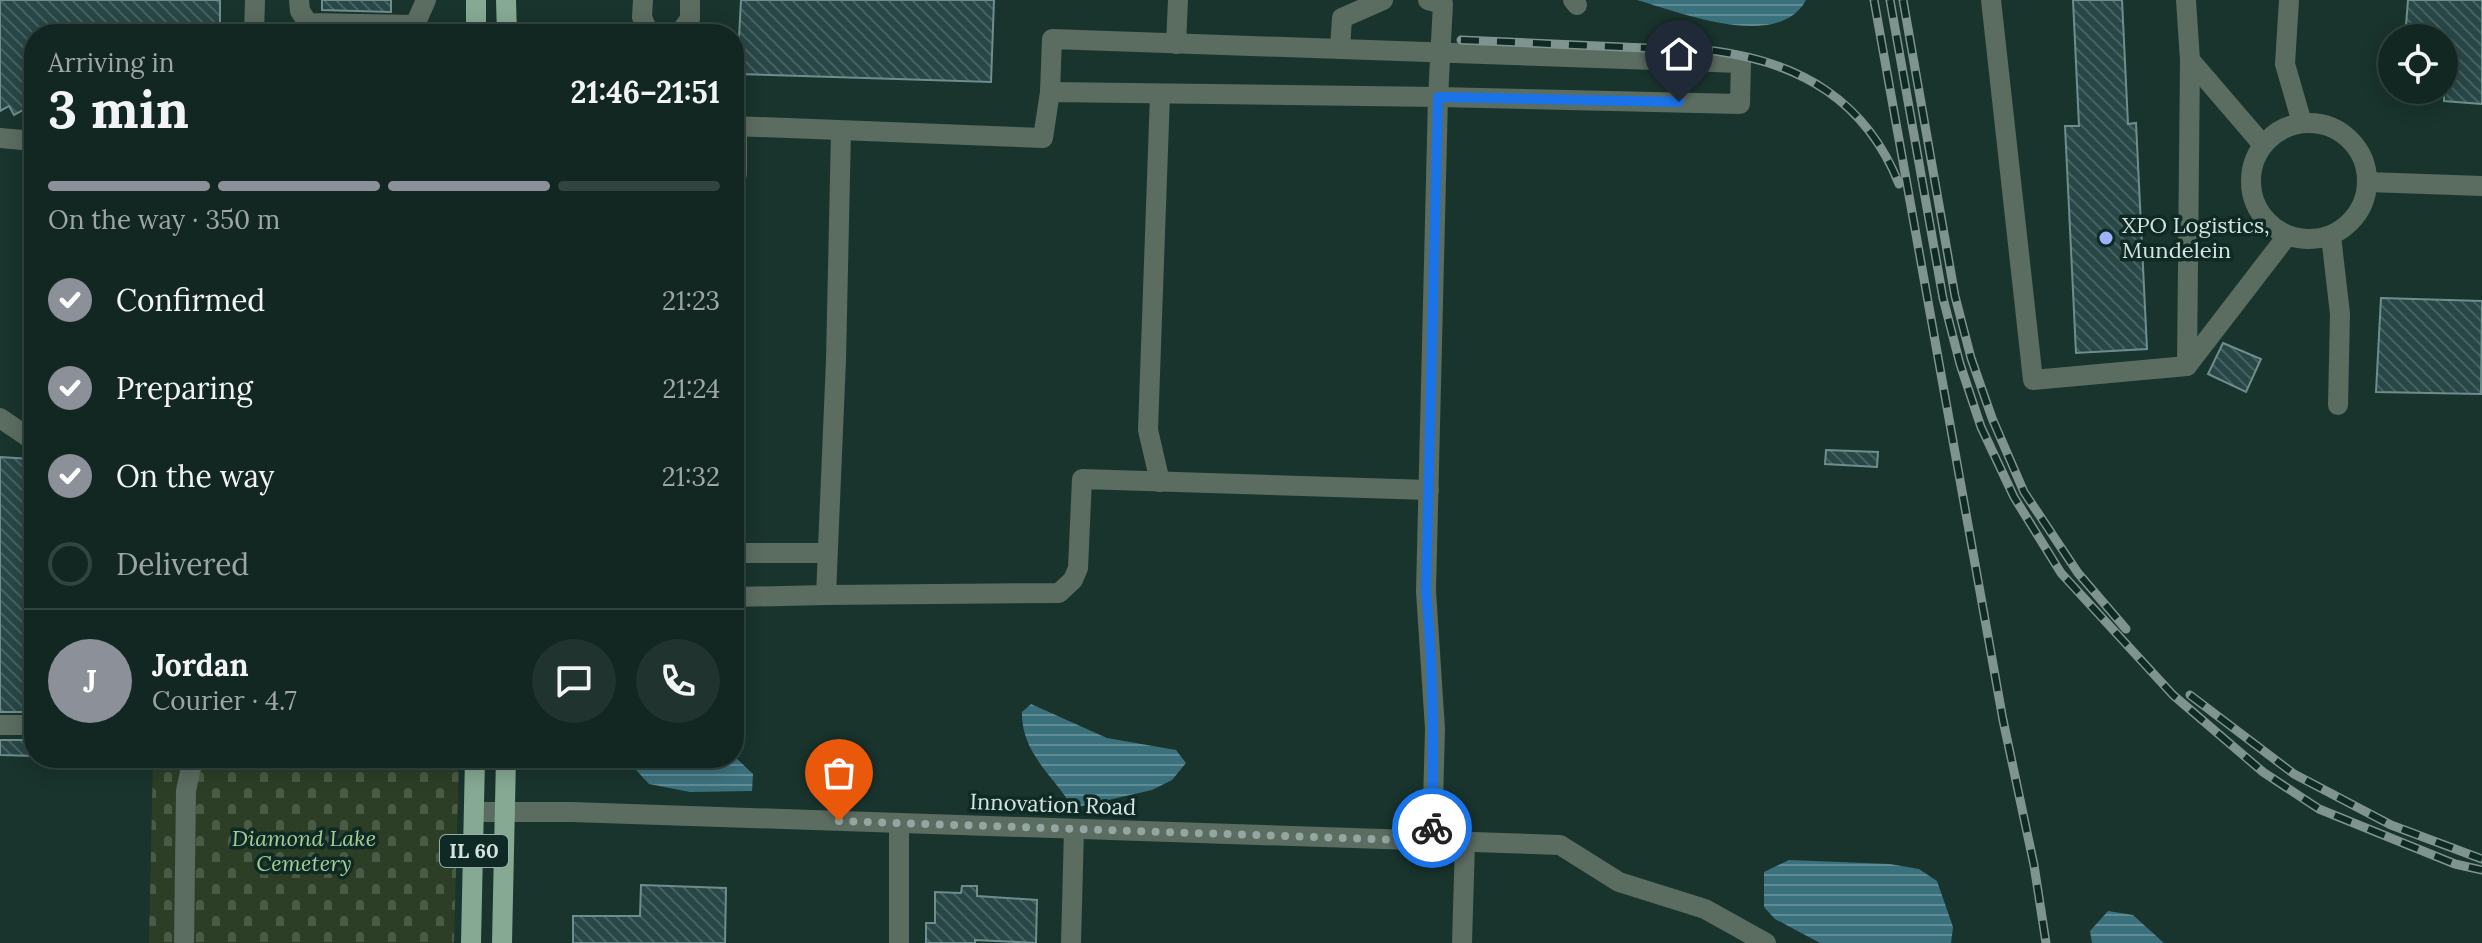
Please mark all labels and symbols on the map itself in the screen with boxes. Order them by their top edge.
pin [1645,20,1713,102]
place label: XPO Logistics, Mundelein [2122,211,2270,264]
marker: XPO Logistics, Mundelein [2097,229,2115,247]
pin [805,739,873,821]
street label: Innovation Road [969,787,1137,821]
courier [1392,788,1472,868]
park label: Diamond Lake Cemetery [232,824,376,877]
road number: IL 60 [440,835,508,867]

